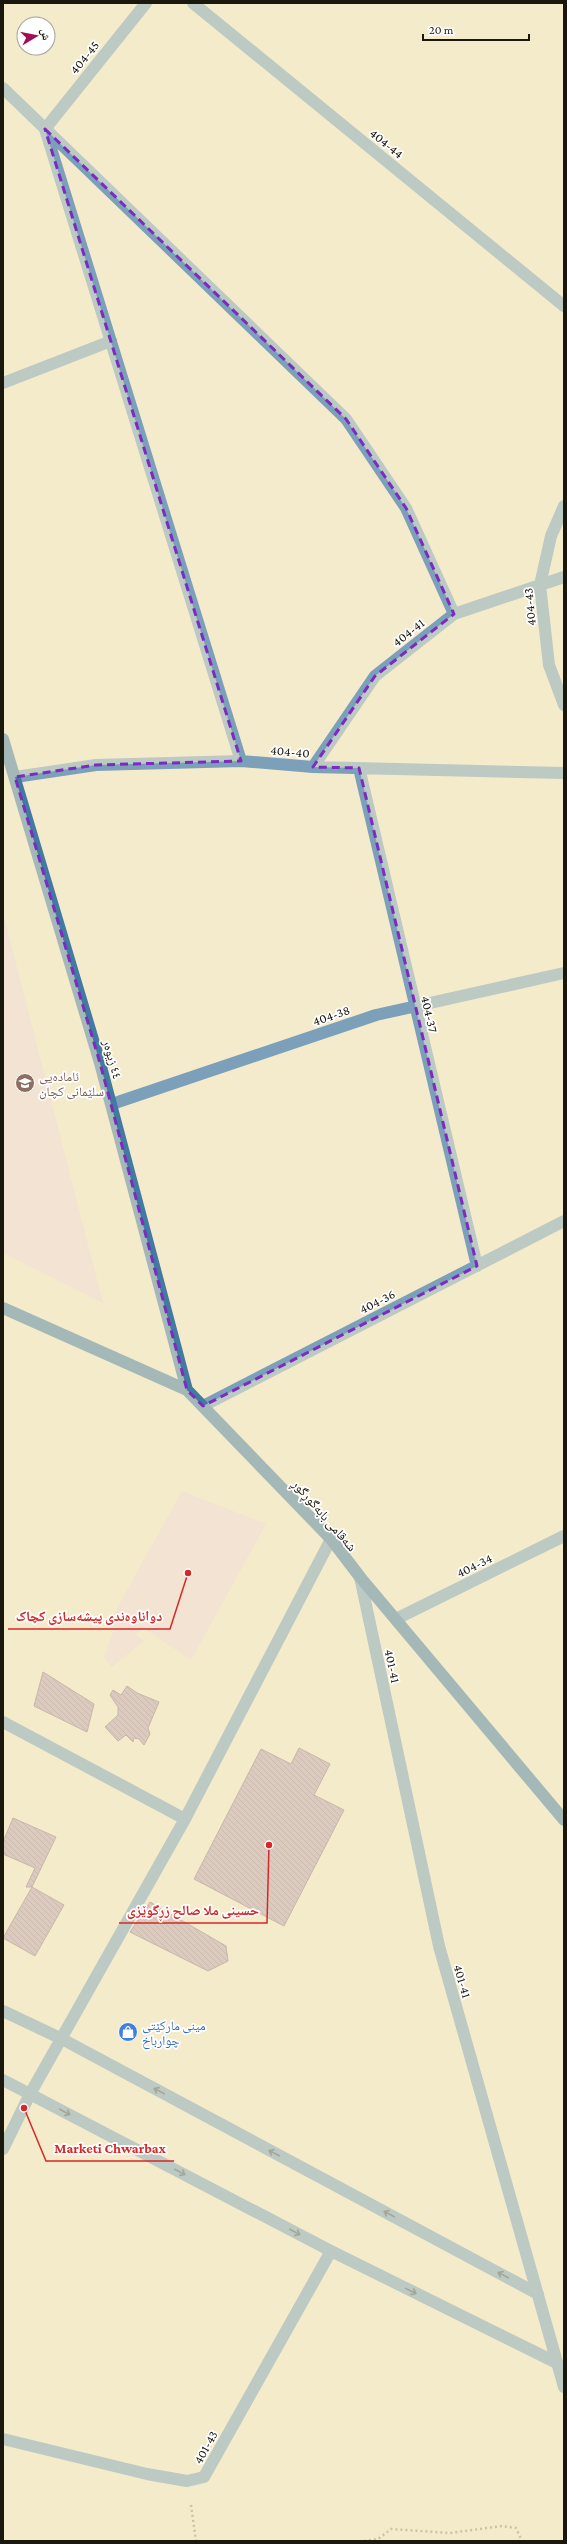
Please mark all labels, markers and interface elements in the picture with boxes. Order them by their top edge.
north arrow [16,16,56,56]
scale bar [423,16,529,42]
text: 20 m [429,23,454,37]
text: ش [37,27,53,42]
street label: 404-45 [67,38,102,77]
street label: 404-44 [367,125,407,162]
street label: 404-43 [520,587,539,627]
street label: 404-41 [389,615,427,650]
street label: 404-40 [270,742,310,761]
street label: 404-37 [418,994,441,1034]
street label: 404-38 [311,1002,352,1029]
street label: ٤٤ زیوەر [99,1037,125,1081]
place label: ئامادەیی سلێمانی کچان [39,1069,104,1100]
school or university icon: ئامادەیی سلێمانی کچان [14,1072,36,1094]
street label: 404-36 [357,1286,398,1317]
street label: شەقامی بابەگوڕگوڕ [287,1476,360,1556]
street label: 404-34 [454,1550,495,1581]
callout: دواناوەندی پیشەسازی کچاک [8,1603,170,1629]
text: دواناوەندی پیشەسازی کچاک [16,1608,162,1625]
street label: 401-41 [382,1648,403,1684]
callout: حسینی ملا صالح زڕگوێزی [119,1897,267,1923]
text: حسینی ملا صالح زڕگوێزی [127,1902,259,1922]
street label: 401-41 [451,1963,474,2000]
place label: مینی مارکێتی چوارباخ [142,2018,206,2050]
shop icon: مینی مارکێتی چوارباخ [117,2021,139,2043]
one-way arrow [154,2087,166,2095]
one-way arrow [59,2109,71,2116]
callout: Marketi Chwarbax [46,2135,174,2161]
text: Marketi Chwarbax [54,2140,167,2156]
one-way arrow [268,2148,280,2156]
one-way arrow [174,2169,186,2176]
one-way arrow [383,2210,395,2217]
one-way arrow [289,2229,301,2237]
one-way arrow [497,2271,509,2279]
one-way arrow [405,2288,417,2295]
street label: 401-43 [190,2428,221,2467]

